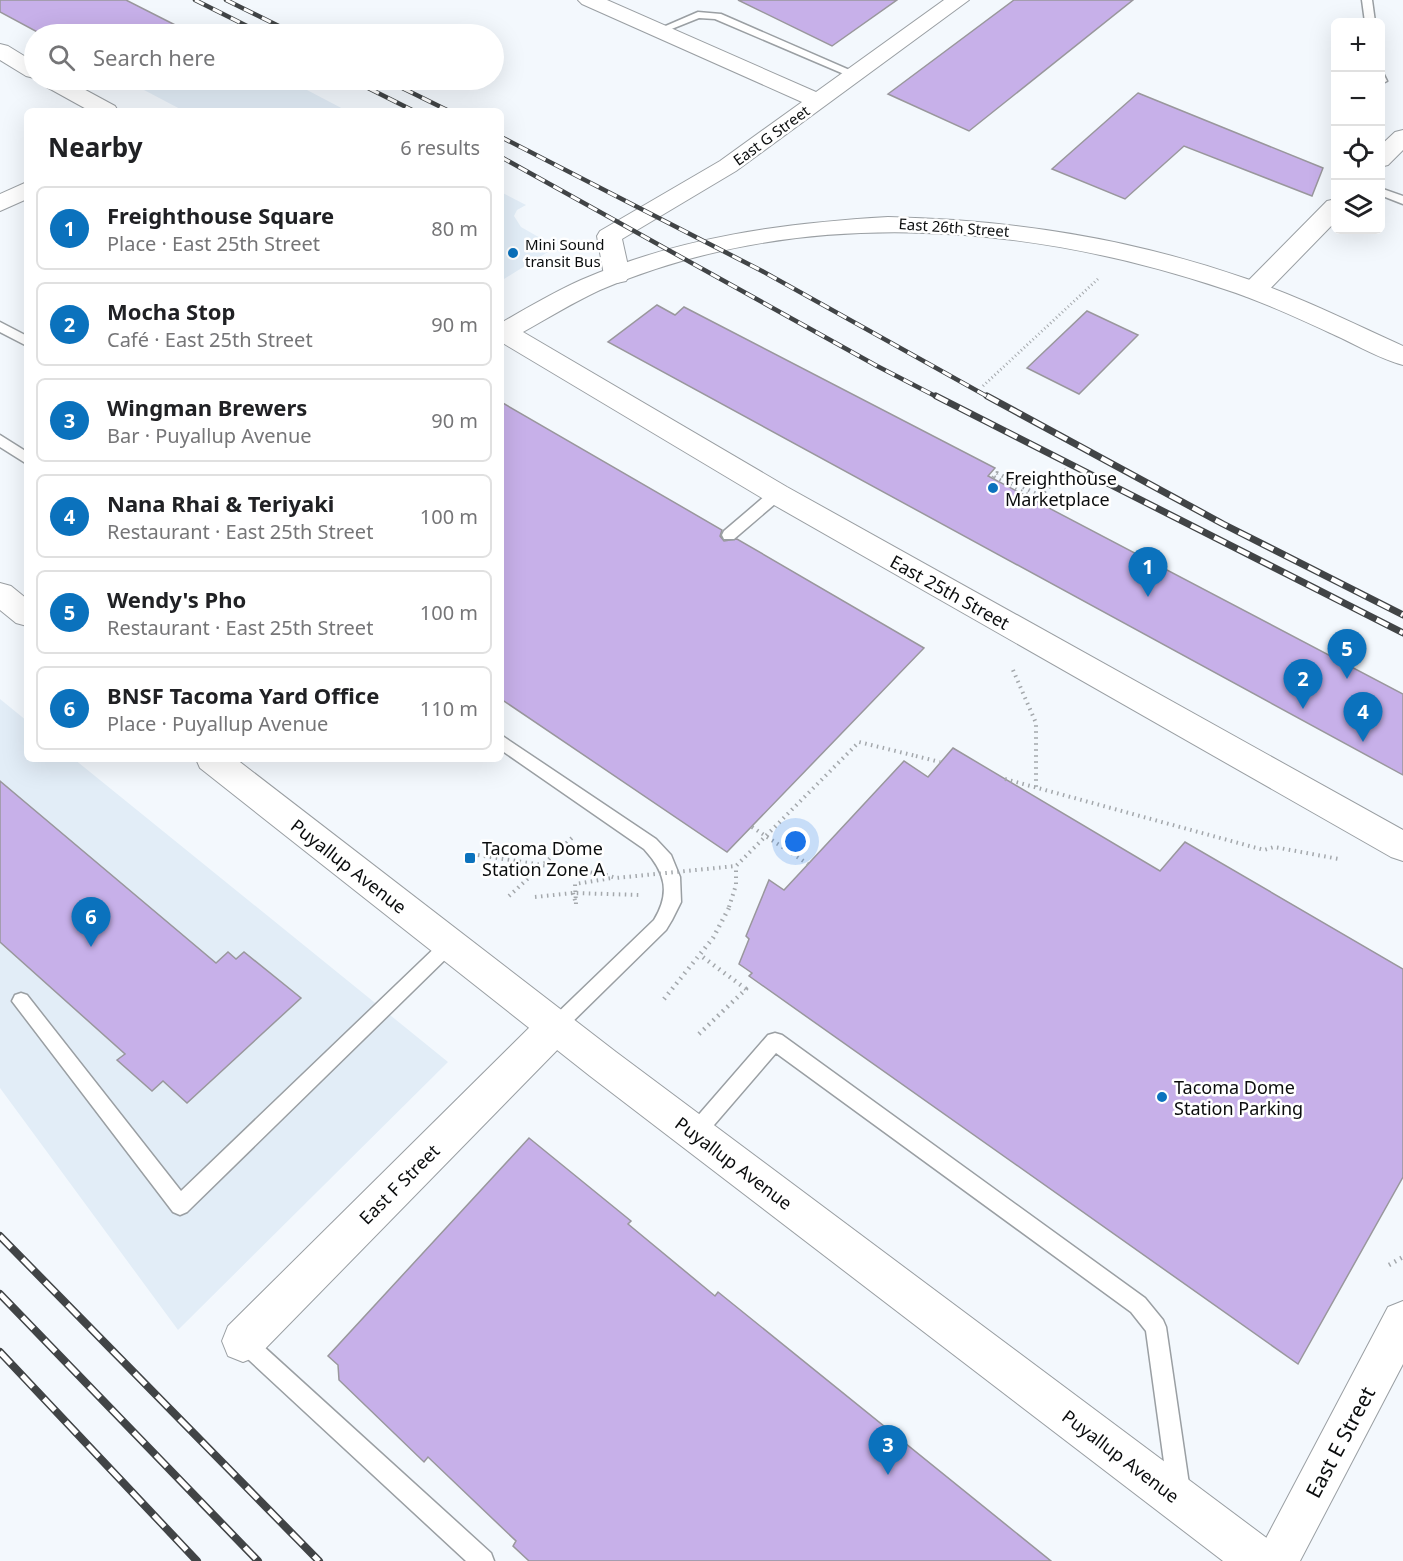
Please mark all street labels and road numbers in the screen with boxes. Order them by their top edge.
street label: East G Street [729,100,814,170]
street label: East 26th Street [898,213,1011,241]
street label: East 25th Street [886,549,1014,635]
street label: Puyallup Avenue [286,813,412,919]
street label: Puyallup Avenue [671,1111,797,1215]
street label: East F Street [354,1138,445,1229]
street label: East E Street [1299,1381,1381,1503]
street label: Puyallup Avenue [1058,1404,1184,1508]

